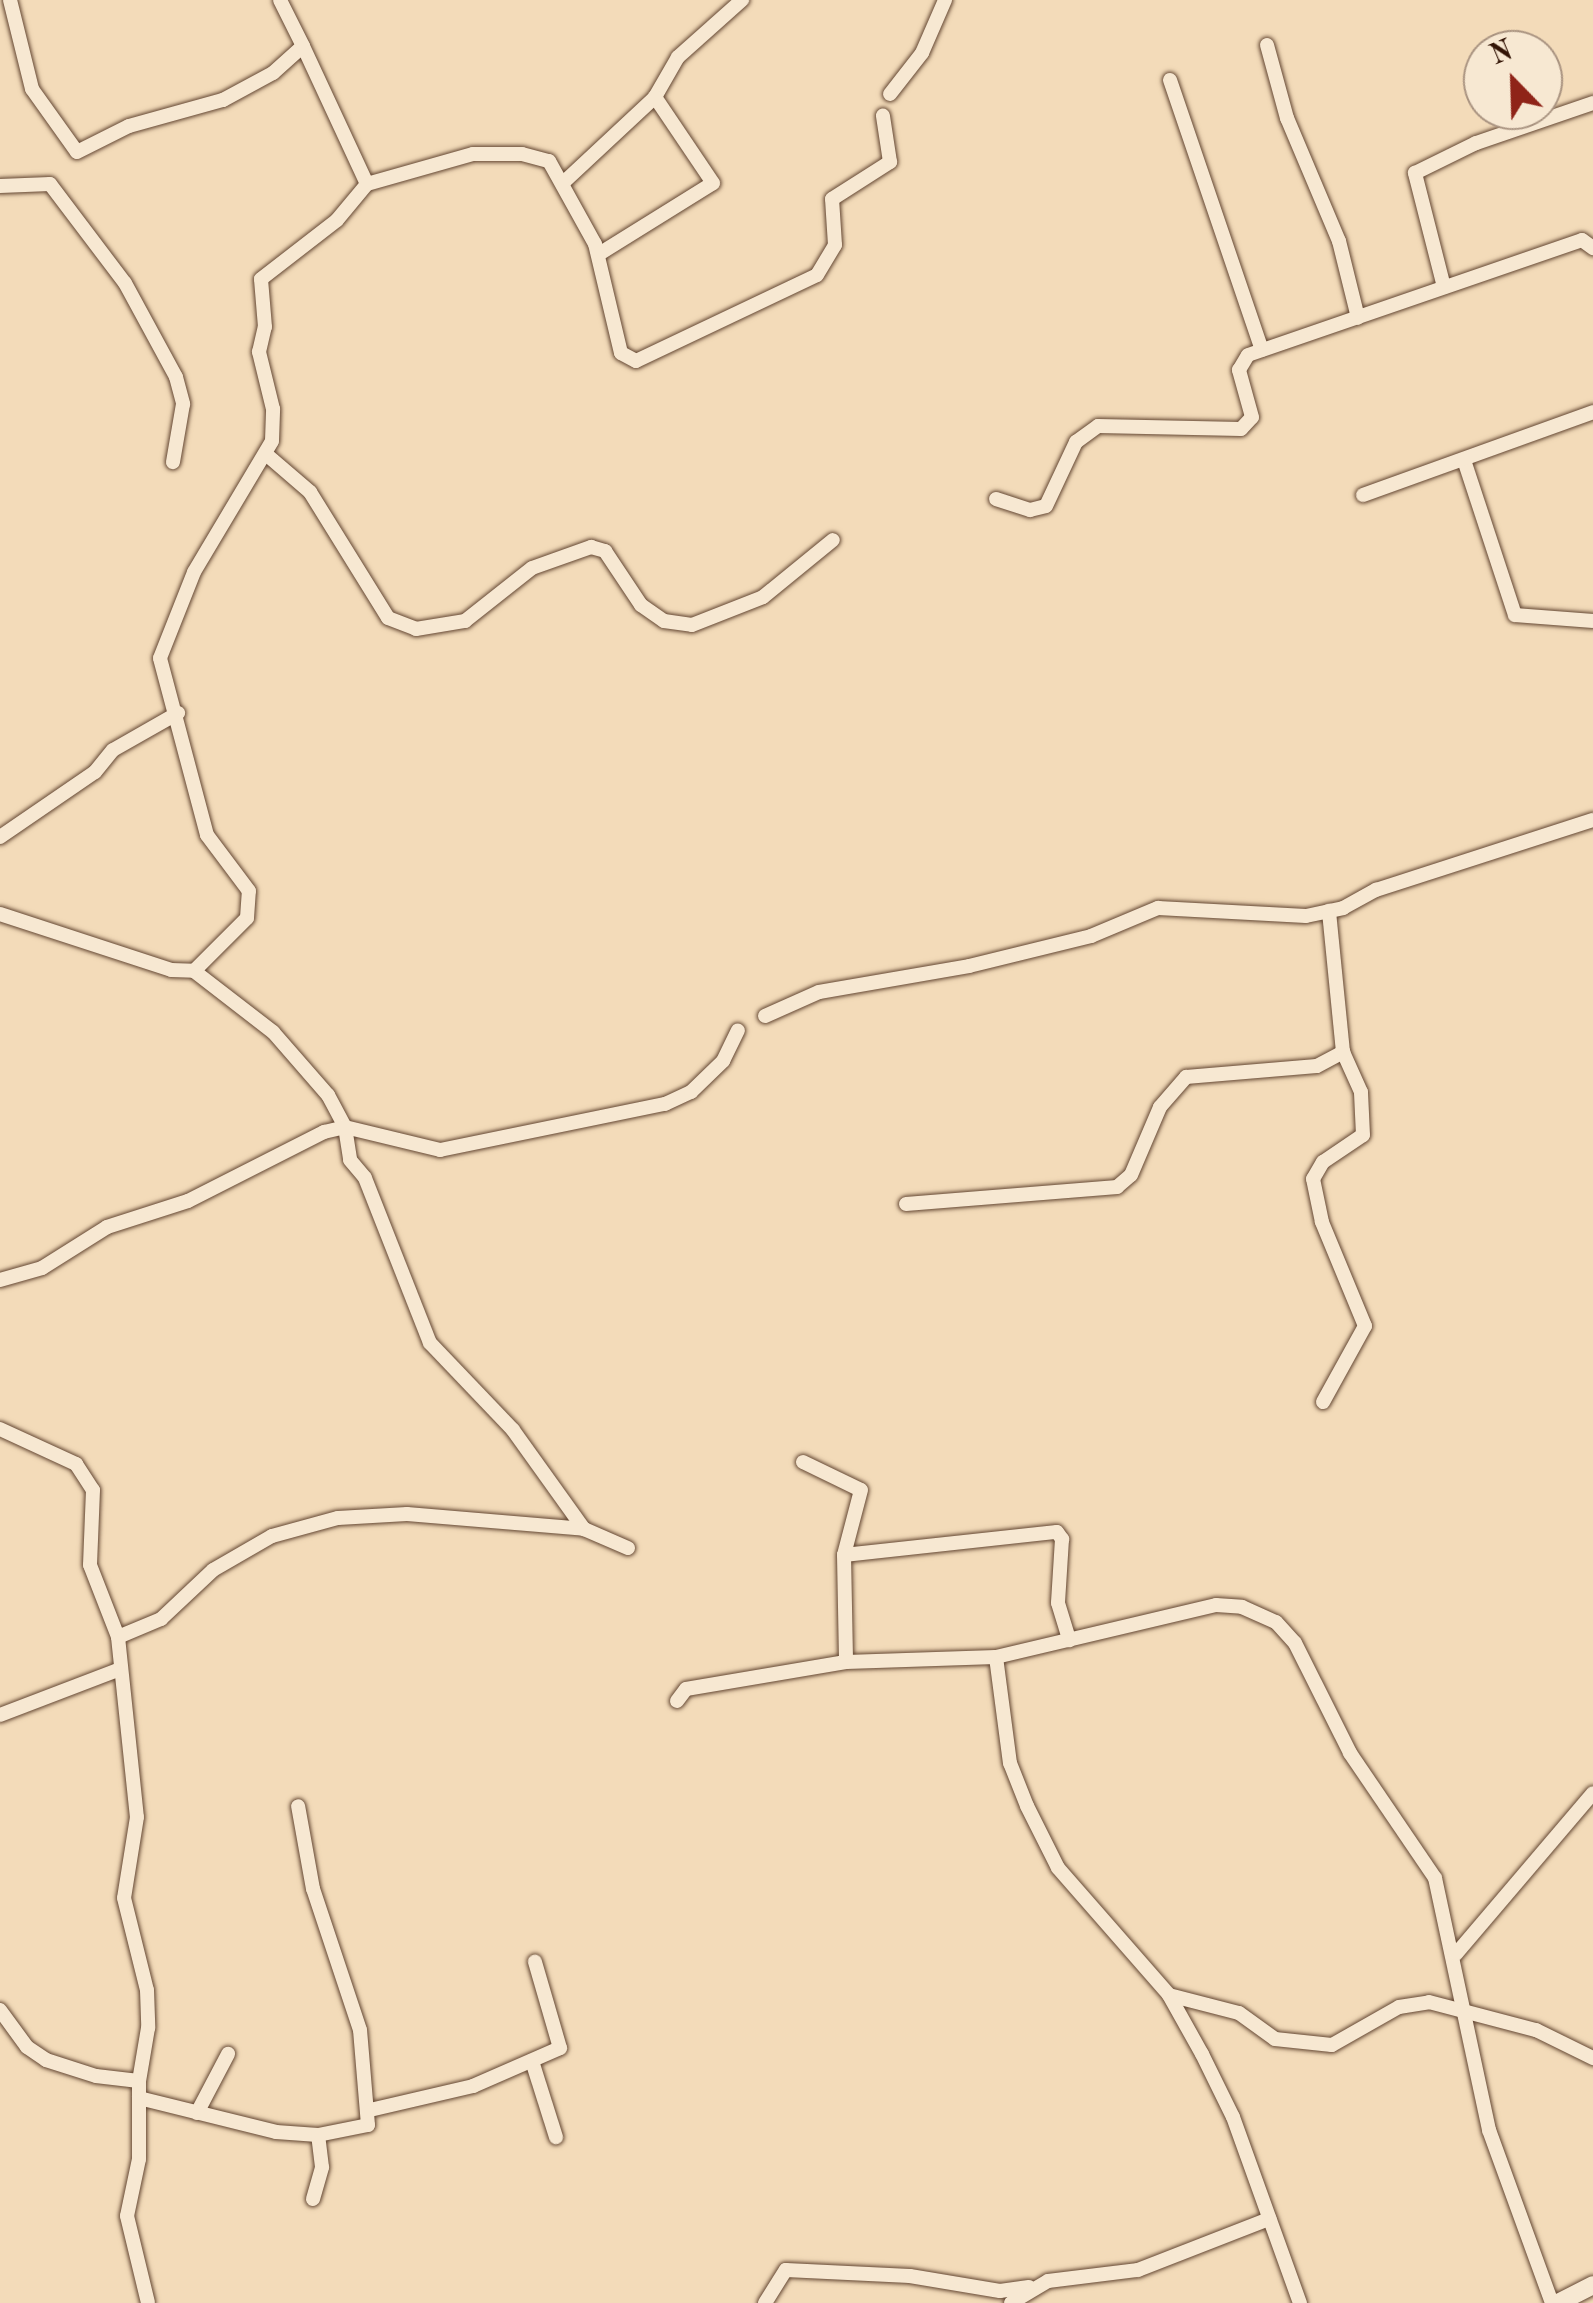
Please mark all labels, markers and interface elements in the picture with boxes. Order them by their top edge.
north arrow [1463,30,1563,130]
text: N [1487,37,1517,71]

